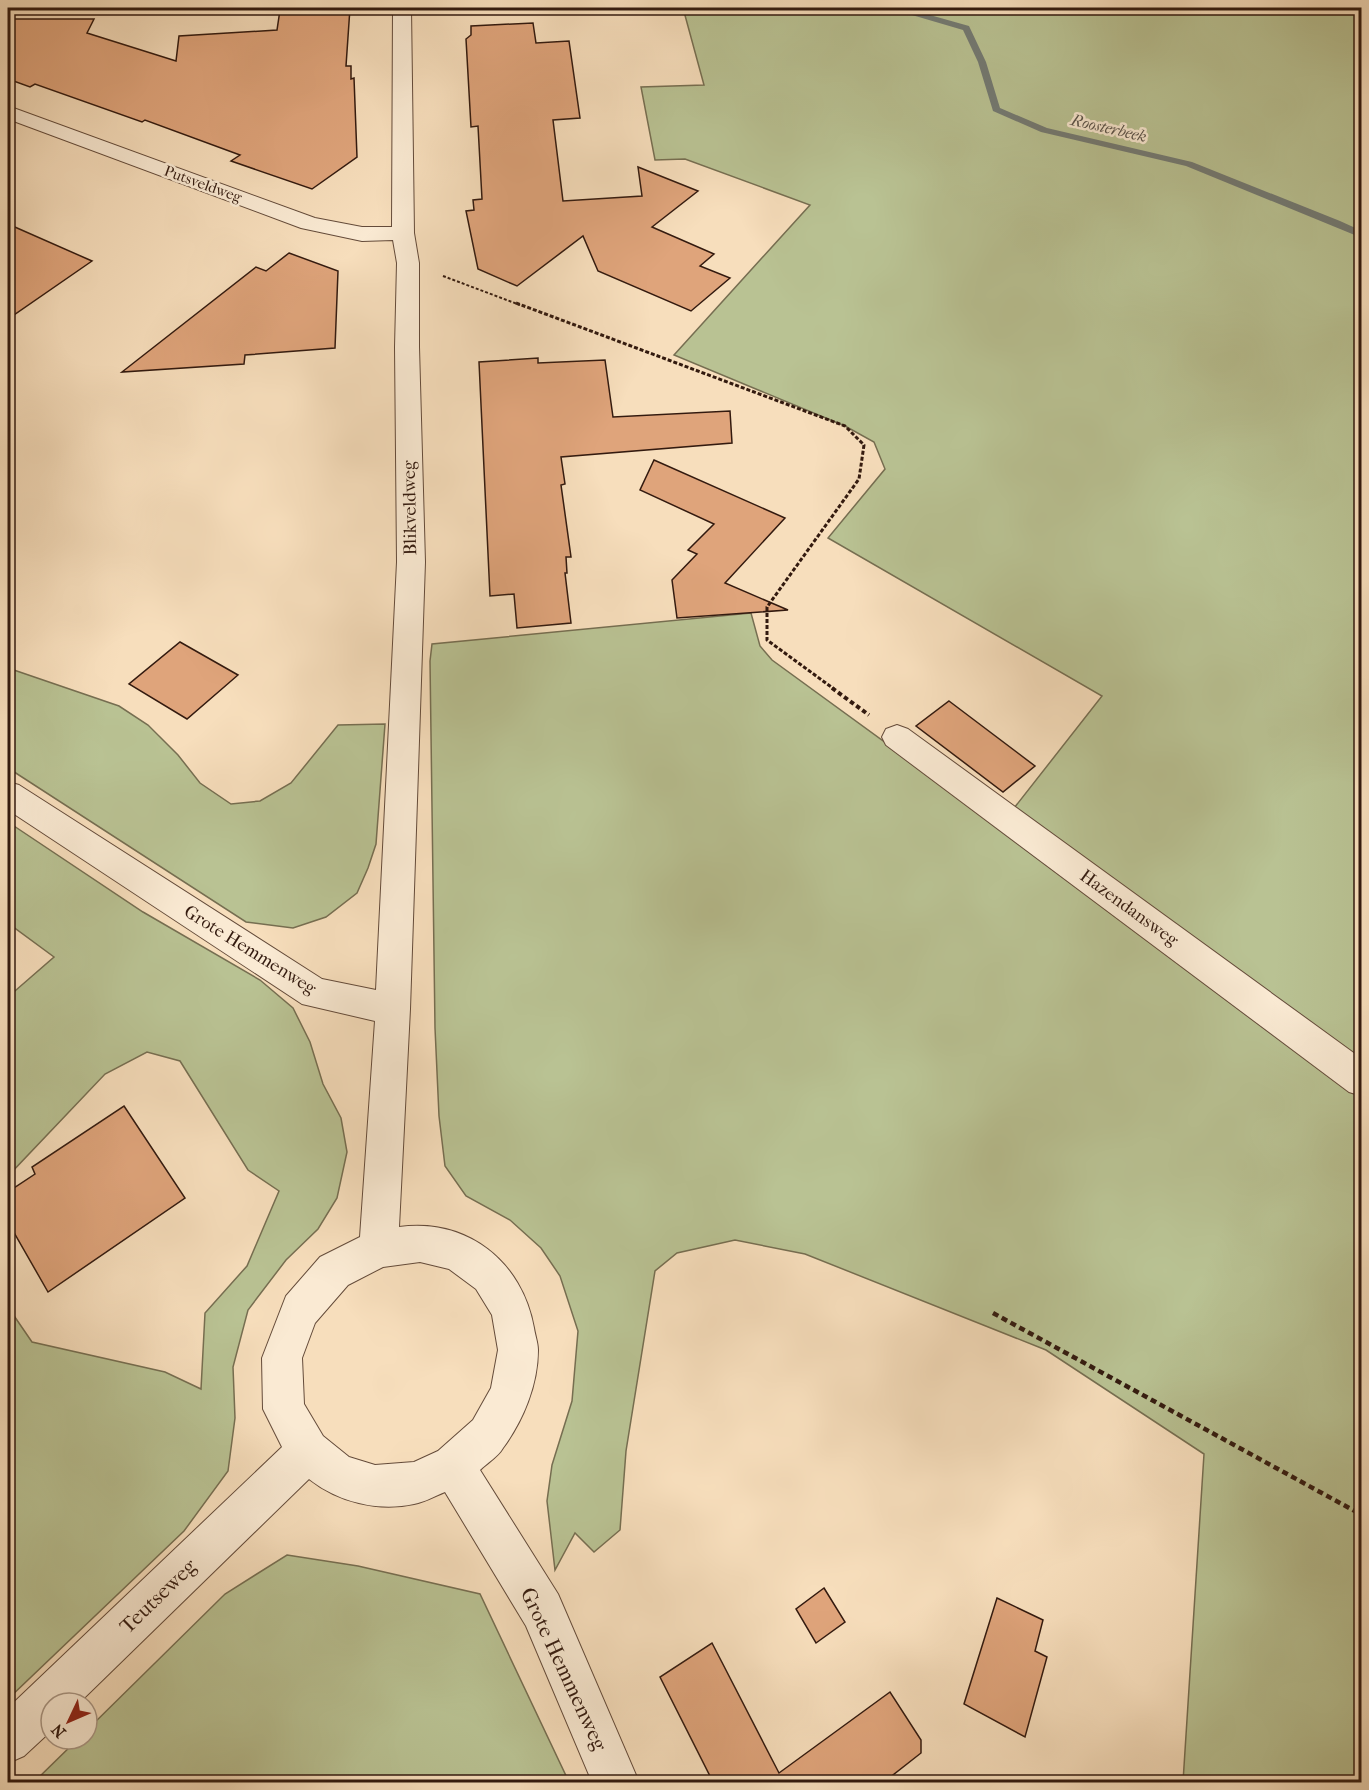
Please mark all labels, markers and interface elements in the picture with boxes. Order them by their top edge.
water label: Roosterbeek [1068,110,1149,146]
street label: Putsveldweg [162,162,245,207]
street label: Blikveldweg [399,460,421,556]
street label: Hazendansweg [1076,865,1183,951]
street label: Grote Hemmenweg [180,901,320,999]
street label: Teutseweg [115,1553,202,1638]
street label: Grote Hemmenweg [516,1584,613,1755]
north arrow [39,1691,99,1751]
text: N [47,1719,70,1742]

